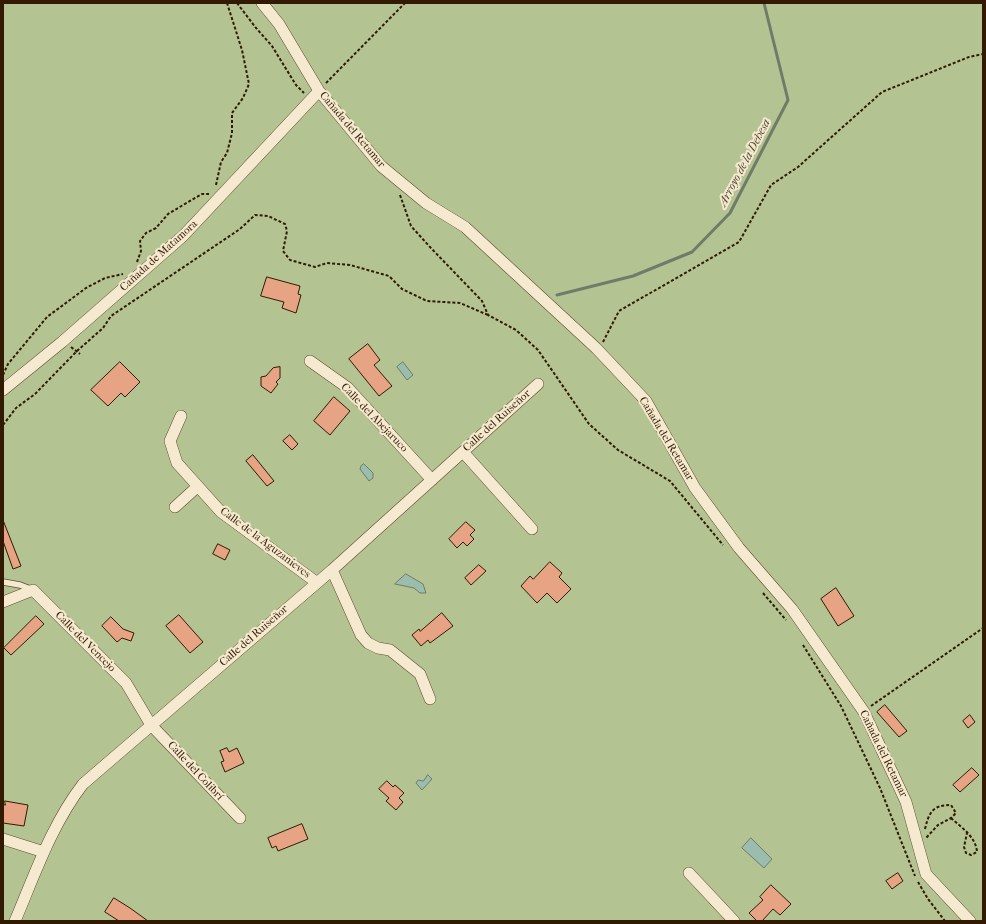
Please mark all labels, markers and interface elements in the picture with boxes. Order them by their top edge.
street label: Cañada del Retamar [316,89,388,171]
water label: Arroyo de la Dehesa [716,117,774,209]
street label: Cañada de Matamora [118,218,200,294]
street label: Calle del Abejaruco [338,381,410,455]
street label: Calle del Ruiseñor [460,387,534,455]
street label: Cañada del Retamar [636,395,696,483]
street label: Calle de la Aguzanieves [217,505,313,581]
street label: Calle del Ruiseñor [217,603,291,669]
street label: Calle del Vencejo [52,609,118,675]
street label: Cañada del Retamar [856,708,910,800]
street label: Calle del Colibrí [164,739,226,803]

